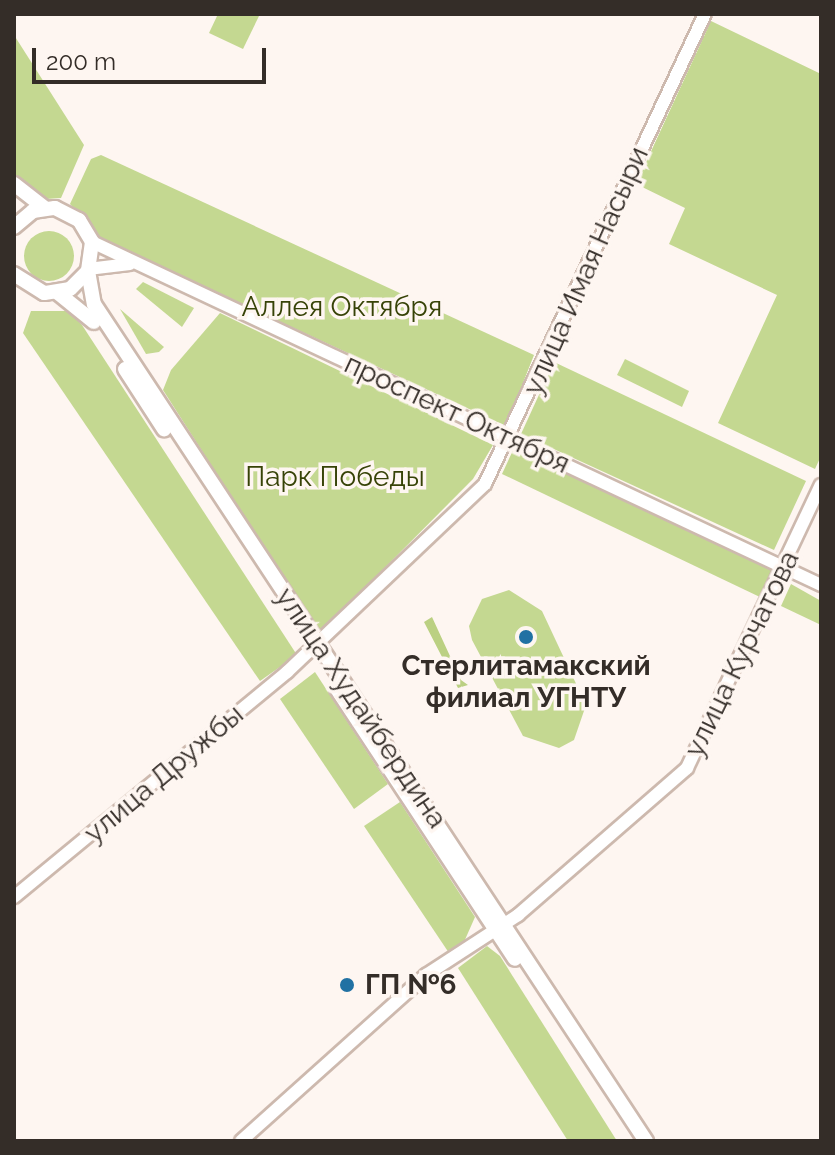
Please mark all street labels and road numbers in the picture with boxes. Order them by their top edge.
street label: улица Имая Насыри [516,142,656,400]
street label: проспект Октября [339,347,575,481]
street label: улица Курчатова [678,545,806,763]
street label: улица Худайбердина [268,581,454,835]
street label: улица Дружбы [78,698,250,850]

